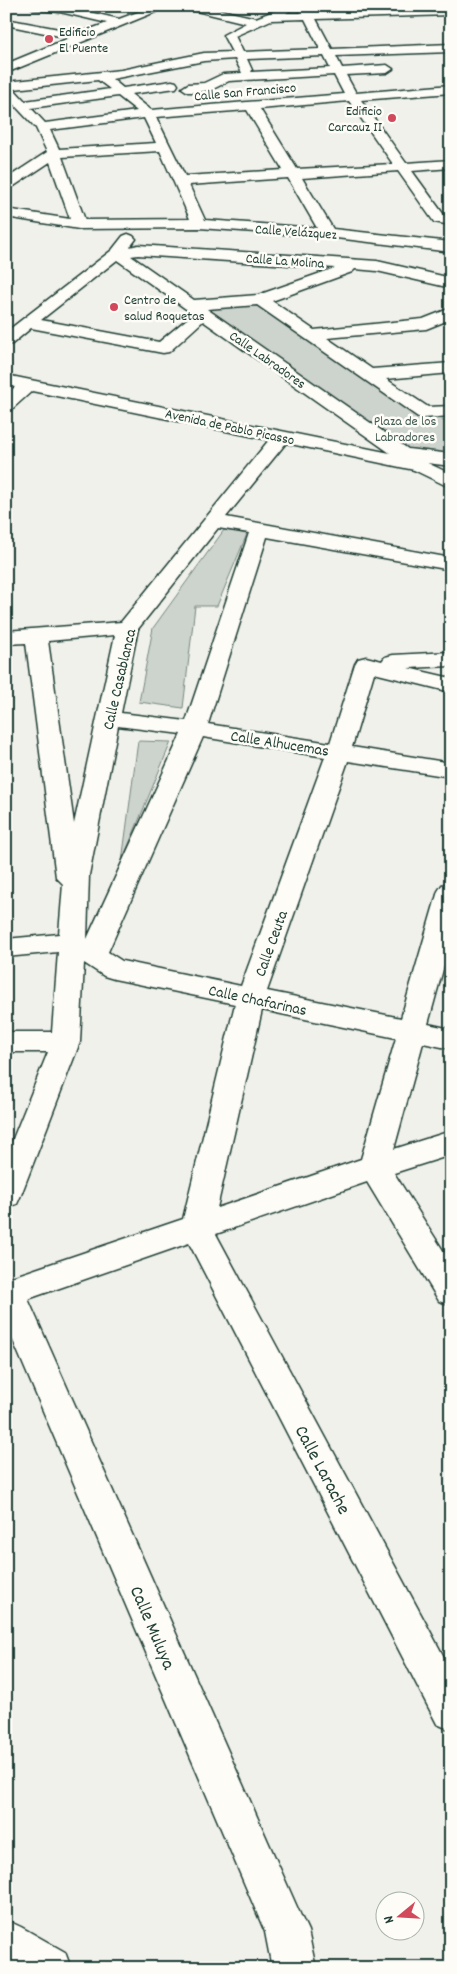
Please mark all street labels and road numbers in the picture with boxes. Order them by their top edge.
street label: Calle San Francisco [193,79,297,107]
street label: Calle Velázquez [254,220,338,246]
street label: Calle La Molina [245,249,325,275]
street label: Calle Labradores [224,327,309,395]
street label: Avenida de Pablo Picasso [163,404,296,451]
street label: Calle Casablanca [98,626,143,732]
street label: Calle Alhucemas [229,725,331,764]
street label: Calle Ceuta [250,907,295,980]
street label: Calle Chafarinas [206,980,309,1023]
street label: Calle Larache [286,1421,356,1520]
street label: Calle Muluya [121,1582,181,1675]

